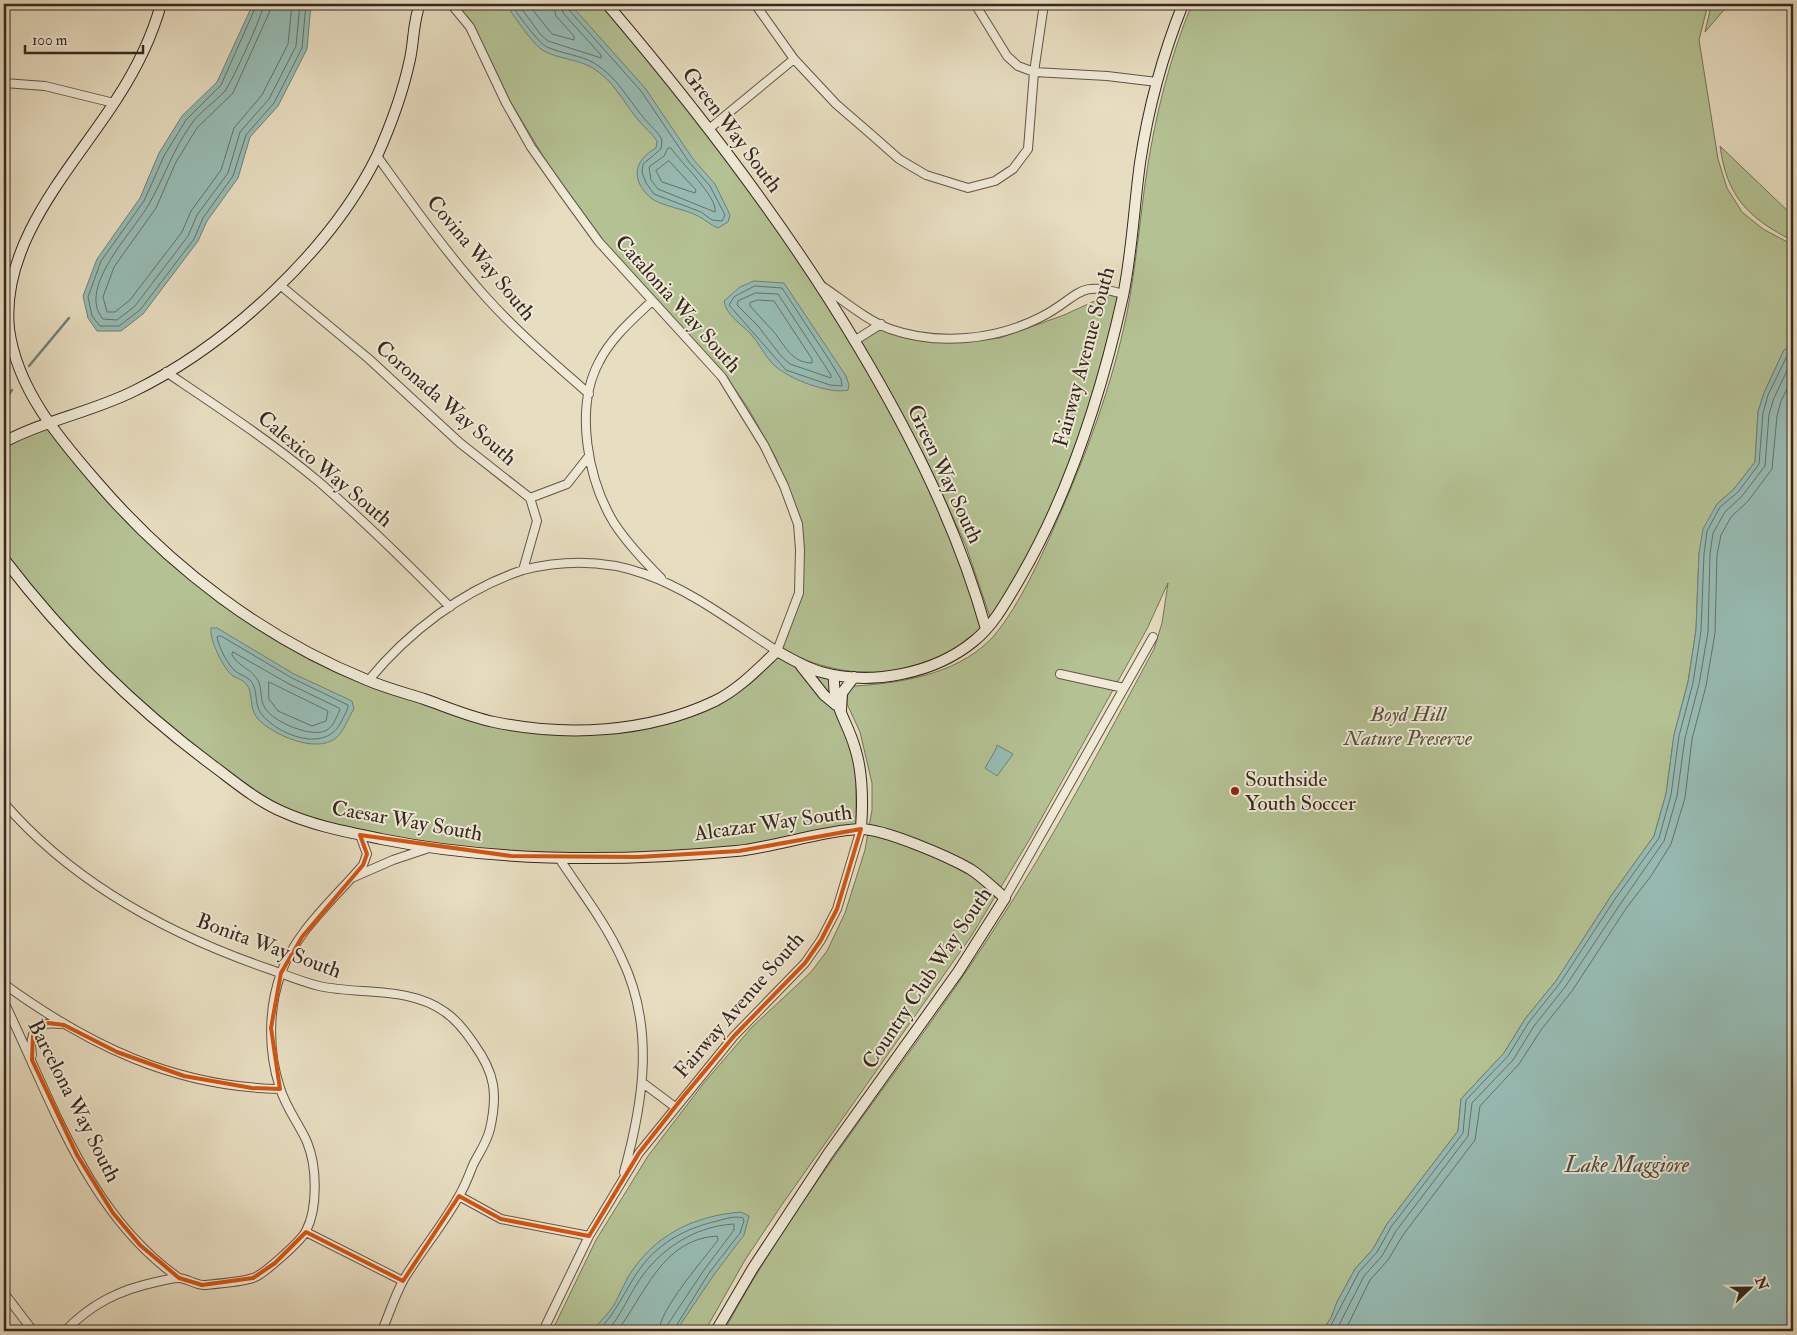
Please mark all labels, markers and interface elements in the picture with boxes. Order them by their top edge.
scale bar [25,22,142,54]
text: 100 m [32,31,68,50]
street label: Green Way South [676,62,788,198]
street label: Covina Way South [421,190,541,326]
street label: Catalonia Way South [609,229,747,379]
street label: Fairway Avenue South [1047,264,1121,450]
street label: Coronada Way South [370,334,522,472]
street label: Green Way South [901,400,989,548]
street label: Calexico Way South [252,405,398,533]
park label: Boyd Hill Nature Preserve [1343,701,1473,752]
place label: Southside Youth Soccer [1245,766,1356,817]
marker: Southside Youth Soccer [1229,785,1241,797]
street label: Caesar Way South [329,794,485,848]
street label: Alcazar Way South [692,799,854,848]
street label: Country Club Way South [856,882,998,1074]
street label: Bonita Way South [193,907,345,985]
street label: Fairway Avenue South [668,926,810,1084]
street label: Barcelona Way South [21,1015,127,1187]
water label: Lake Maggiore [1564,1151,1690,1179]
north arrow [1724,1262,1774,1312]
text: N [1751,1273,1772,1293]

